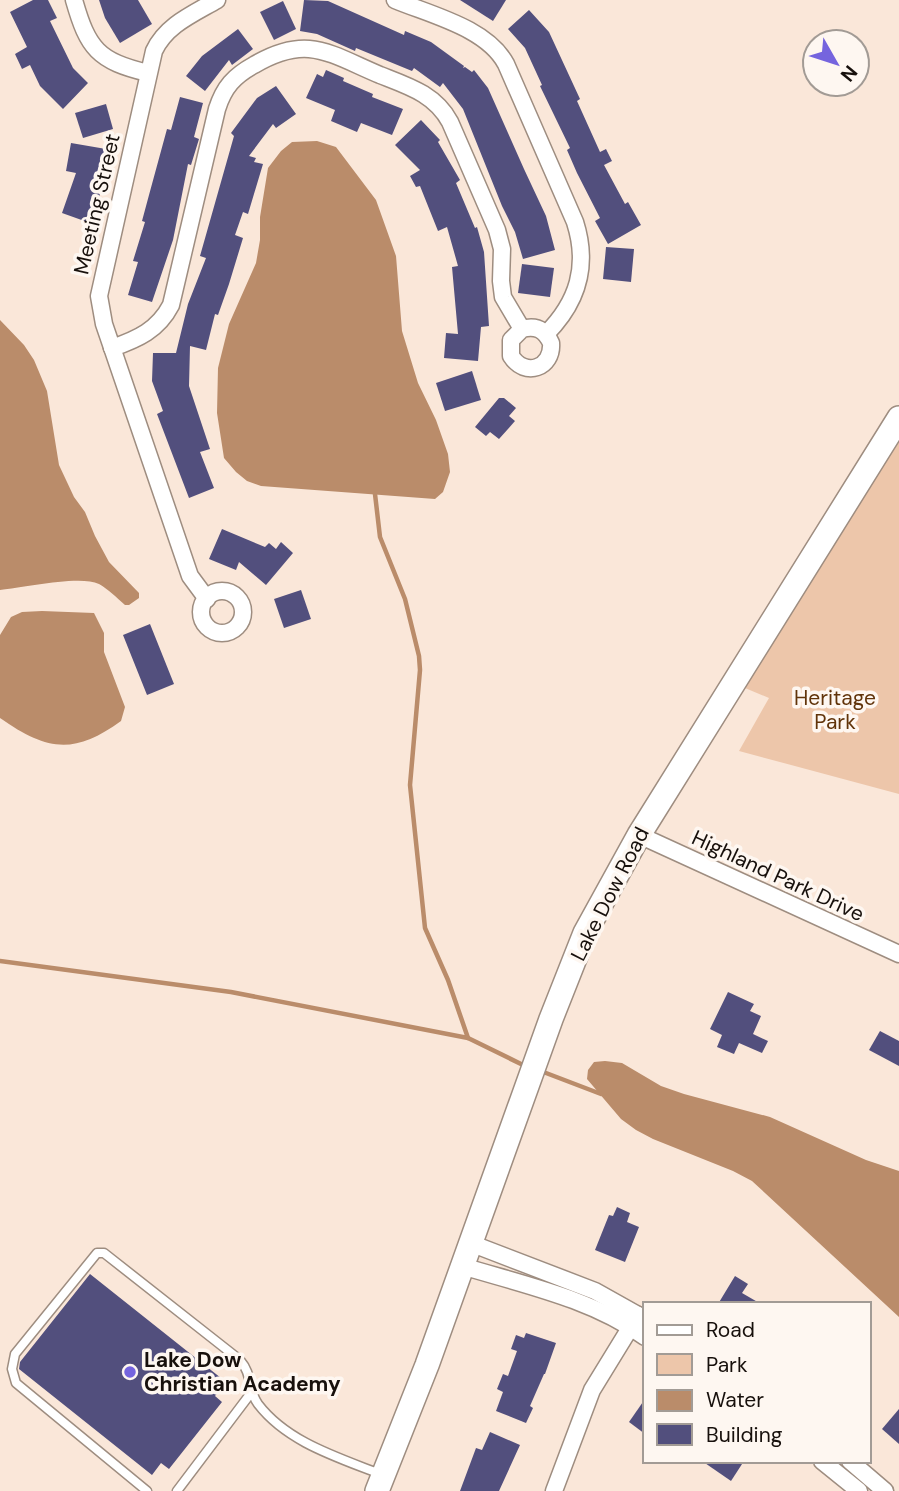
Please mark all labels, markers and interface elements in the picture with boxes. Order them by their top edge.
north arrow [801,28,871,98]
text: N [835,60,863,87]
street label: Meeting Street [67,131,127,277]
park label: Heritage Park [794,684,876,736]
street label: Lake Dow Road [564,822,656,966]
street label: Highland Park Drive [687,824,869,928]
legend [643,1302,871,1463]
text: Road [706,1316,755,1344]
place label: Lake Dow Christian Academy [144,1346,341,1398]
text: Park [706,1351,748,1379]
marker: Lake Dow Christian Academy [122,1364,138,1380]
text: Water [706,1386,764,1414]
text: Building [706,1421,783,1449]

